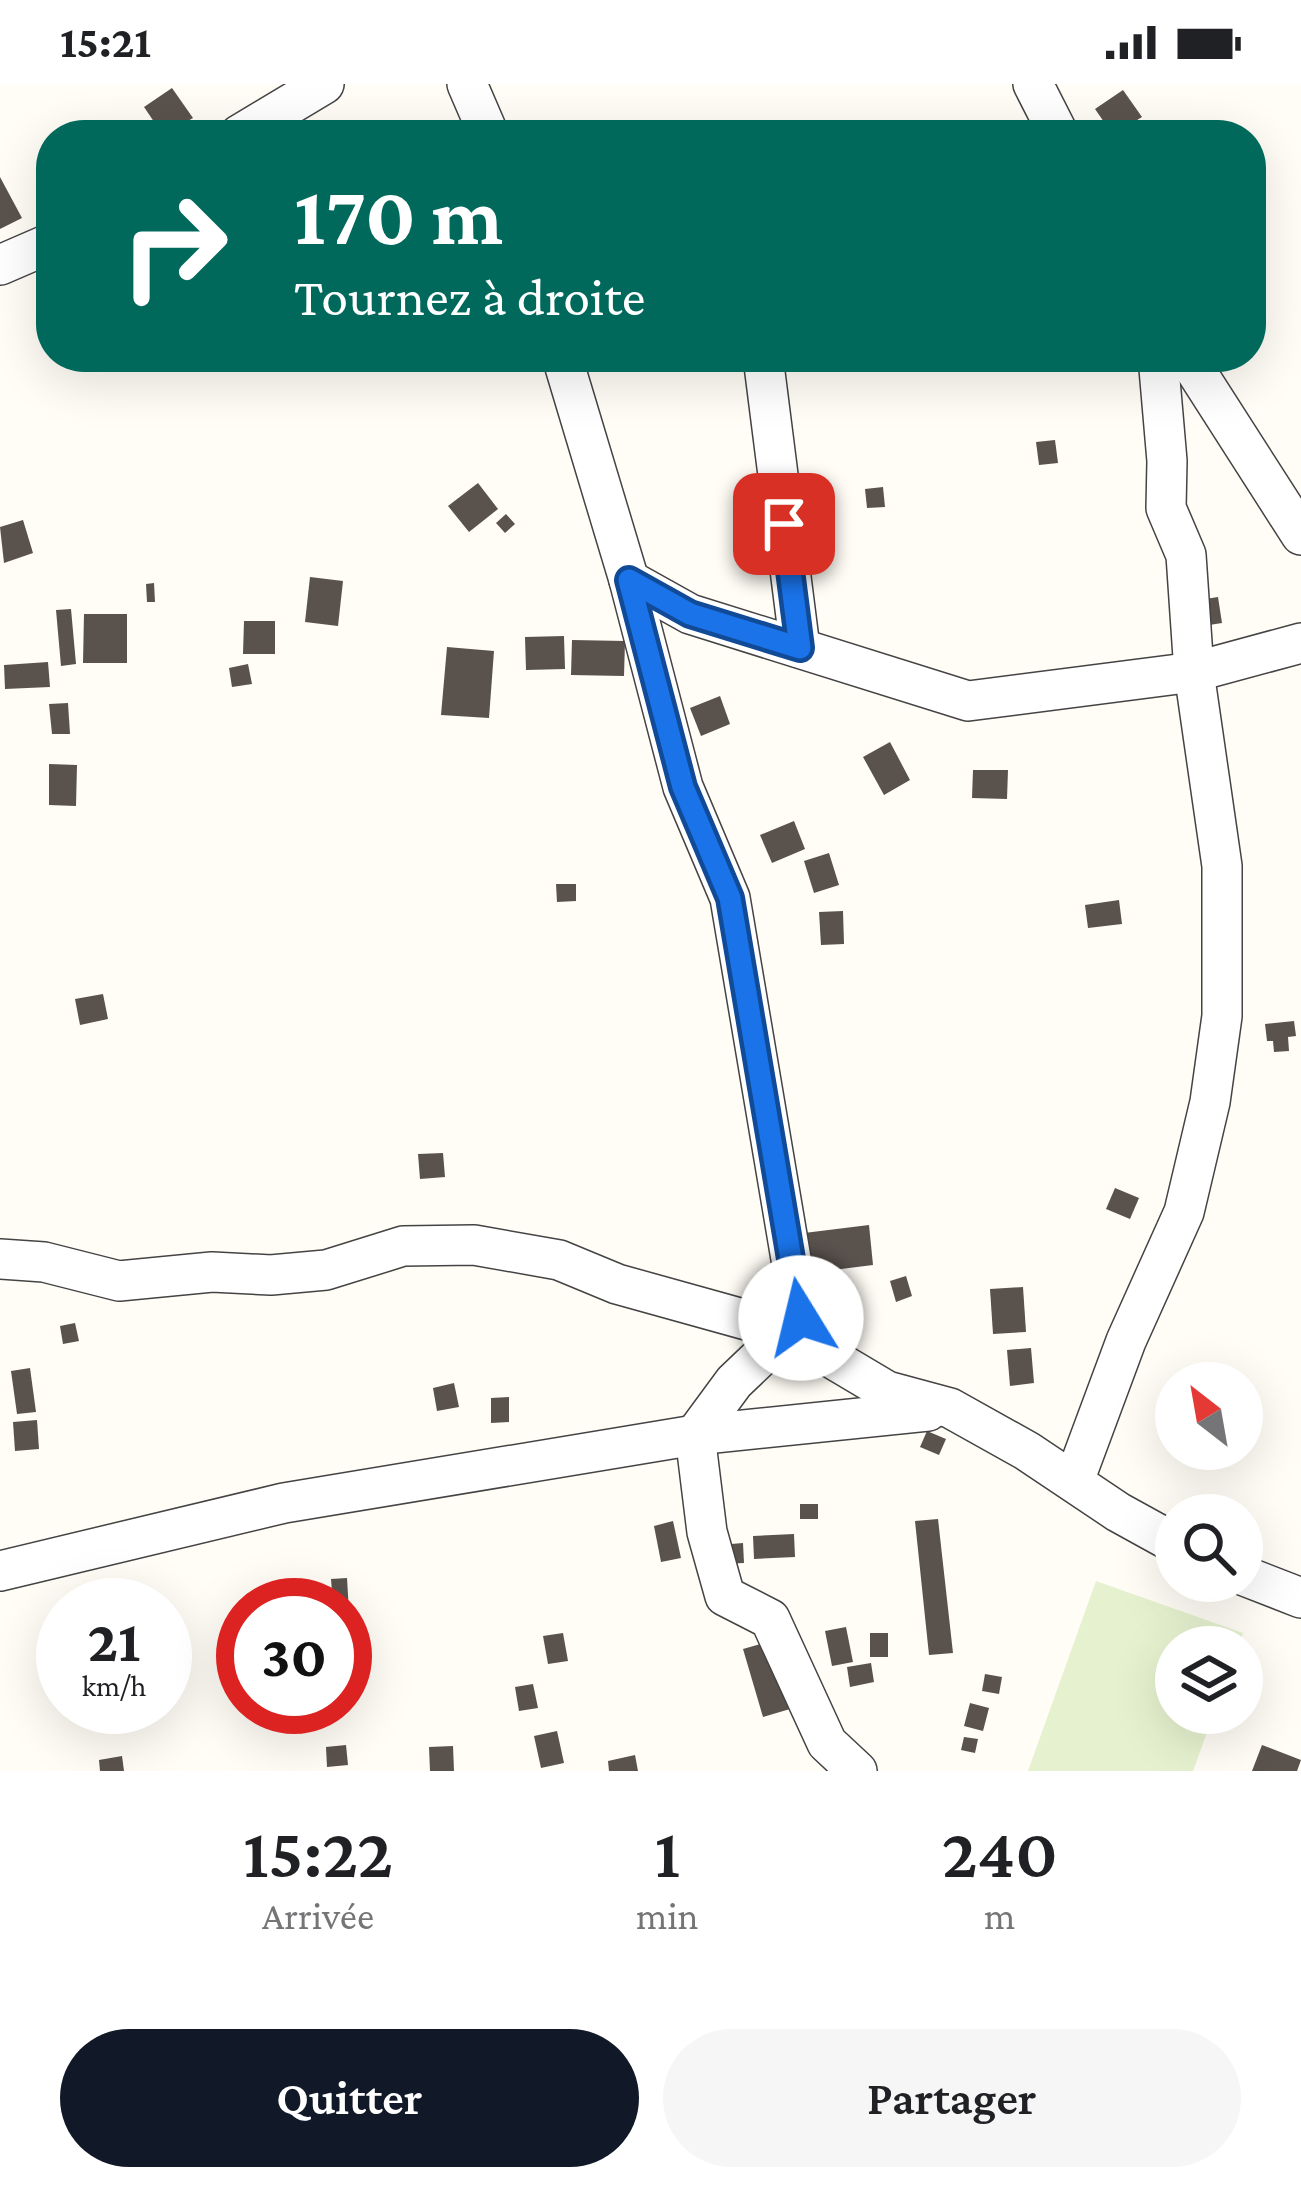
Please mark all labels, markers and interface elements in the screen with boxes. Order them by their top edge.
text: 15:21 [60,17,151,67]
icon: right [96,168,252,324]
text: 170 m [294,169,503,262]
text: Tournez à droite [294,267,645,327]
pin [733,473,835,575]
icon: arrive [751,491,817,557]
position arrow [738,1255,864,1381]
north arrow [1155,1362,1263,1470]
map controls [1155,1362,1263,1734]
button: search [1155,1494,1263,1602]
speed limit sign: 30 [216,1578,372,1734]
text: 21 [87,1607,141,1674]
button: layers [1155,1626,1263,1734]
text: km/h [82,1669,146,1702]
text: 15:22 [243,1812,393,1892]
text: 1 [654,1812,680,1892]
text: 240 [942,1812,1058,1892]
text: Arrivée [262,1894,374,1937]
text: min [636,1894,699,1937]
text: m [984,1894,1015,1937]
button: Quitter [60,2029,639,2167]
button: Partager [663,2029,1241,2167]

